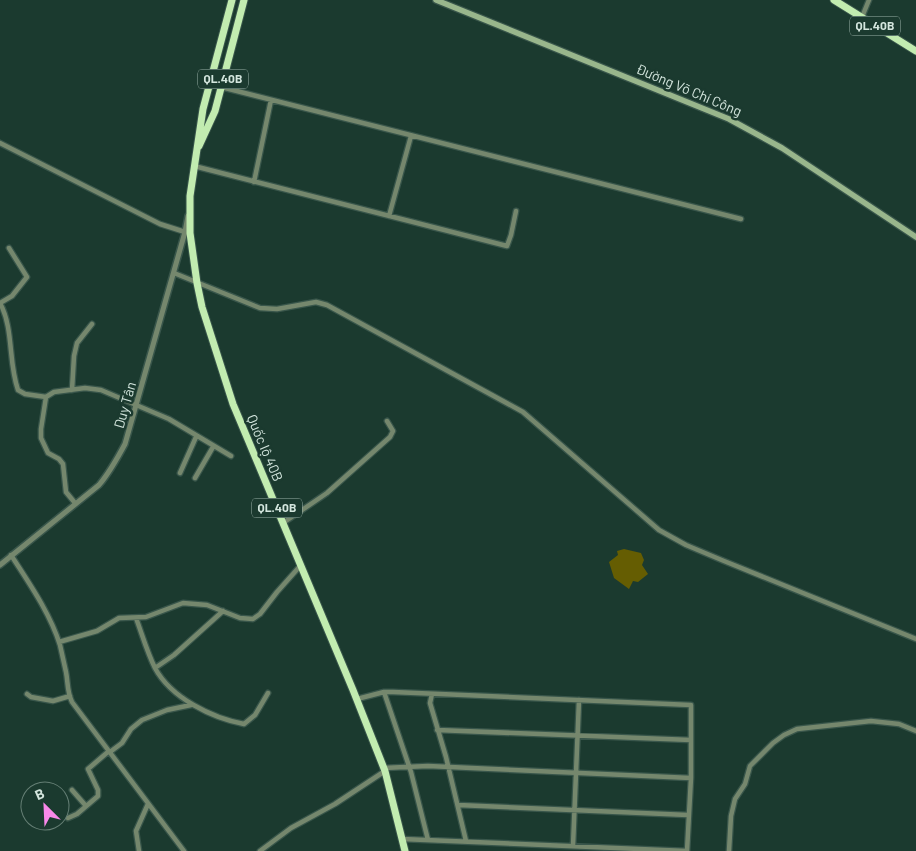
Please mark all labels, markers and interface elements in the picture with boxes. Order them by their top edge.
road number: QL.40B [850,16,900,36]
street label: Đường Võ Chí Công [634,60,745,119]
road number: QL.40B [198,70,248,88]
street label: Duy Tân [110,380,139,430]
street label: Quốc lộ 40B [244,412,287,484]
road number: QL.40B [252,498,302,518]
north arrow [20,781,70,831]
text: B [32,784,47,803]

